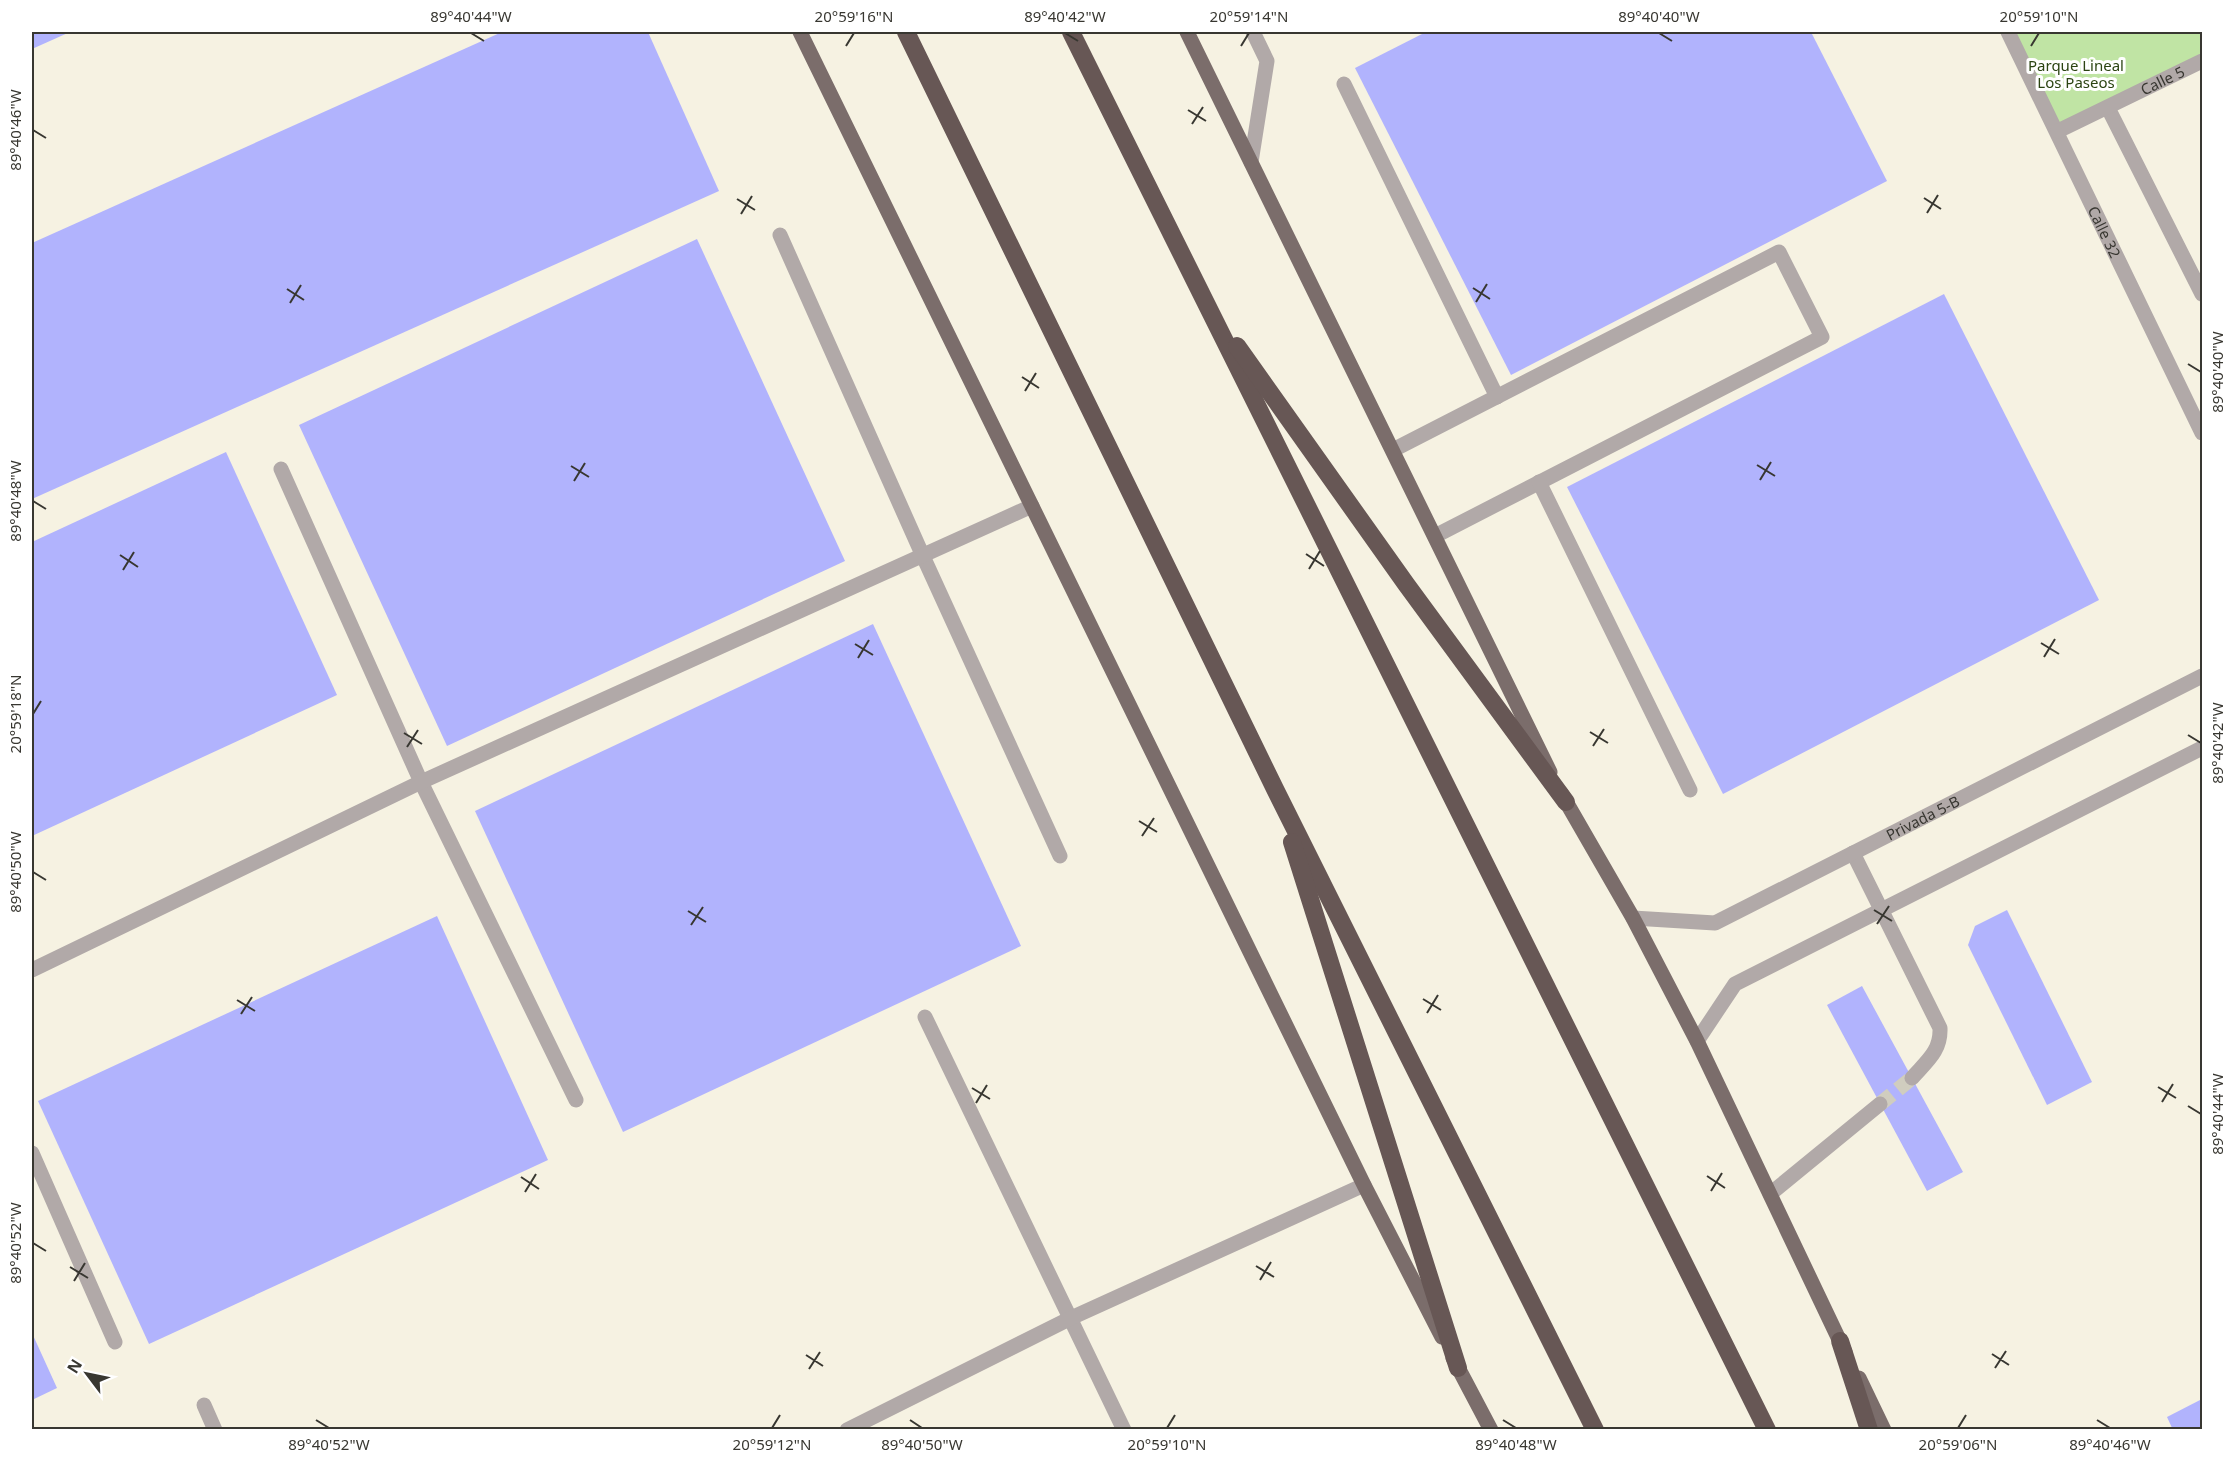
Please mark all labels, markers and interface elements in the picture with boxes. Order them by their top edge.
text: 89°40'44"W [430,6,512,26]
text: 20°59'16"N [815,6,893,26]
text: 89°40'42"W [1024,6,1106,26]
text: 20°59'14"N [1210,6,1288,26]
text: 89°40'40"W [1618,6,1700,26]
text: 20°59'10"N [2000,6,2078,26]
park label: Parque Lineal Los Paseos [2028,55,2124,92]
street label: Calle 5 [2137,61,2188,99]
text: 89°40'46"W [5,89,25,171]
street label: Calle 32 [2084,203,2126,261]
text: 89°40'40"W [2207,331,2227,413]
text: 89°40'48"W [5,460,25,542]
text: 20°59'18"N [5,675,25,753]
text: 89°40'42"W [2207,702,2227,784]
street label: Privada 5-B [1882,791,1963,845]
text: 89°40'50"W [5,831,25,913]
text: 89°40'44"W [2207,1073,2227,1155]
text: 89°40'52"W [5,1202,25,1284]
north arrow [57,1344,117,1404]
text: N [62,1355,87,1377]
text: 89°40'52"W [288,1434,370,1454]
text: 20°59'12"N [733,1434,811,1454]
text: 89°40'50"W [881,1434,963,1454]
text: 20°59'10"N [1128,1434,1206,1454]
text: 89°40'48"W [1475,1434,1557,1454]
text: 20°59'06"N [1919,1434,1997,1454]
text: 89°40'46"W [2069,1434,2151,1454]

